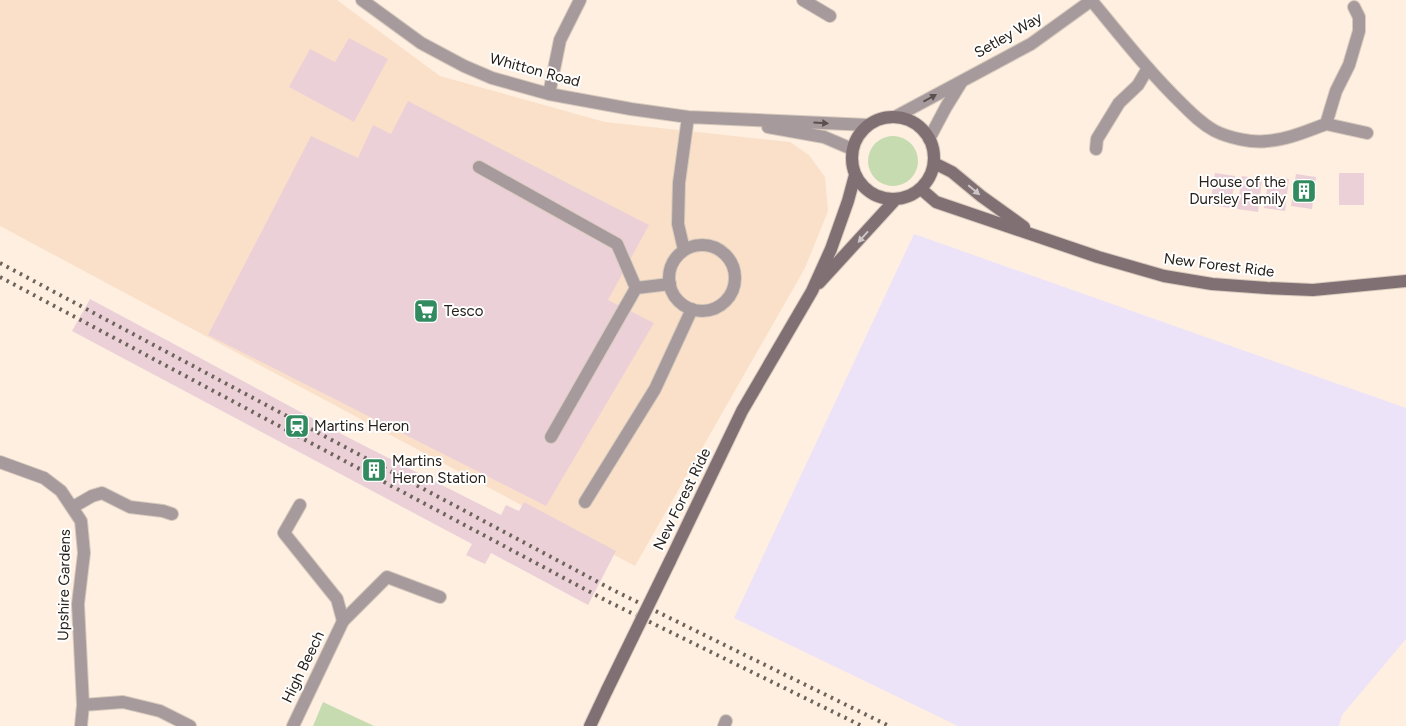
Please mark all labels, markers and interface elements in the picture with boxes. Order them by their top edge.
street label: Setley Way [971,8,1045,62]
street label: Whitton Road [488,49,582,91]
one-way arrow [922,94,937,102]
one-way arrow [813,120,829,128]
place label: House of the Dursley Family [1189,173,1286,208]
building icon: House of the Dursley Family [1291,178,1317,204]
one-way arrow [968,185,981,196]
one-way arrow [858,230,869,243]
street label: New Forest Ride [1163,249,1275,281]
supermarket icon: Tesco [413,298,439,324]
place label: Tesco [444,302,484,320]
station icon: Martins Heron [284,413,310,439]
place label: Martins Heron [314,417,409,435]
street label: New Forest Ride [650,445,714,553]
place label: Martins Heron Station [392,452,486,487]
building icon: Martins Heron Station [361,457,387,483]
street label: Upshire Gardens [54,529,74,641]
street label: High Beech [278,628,328,706]

